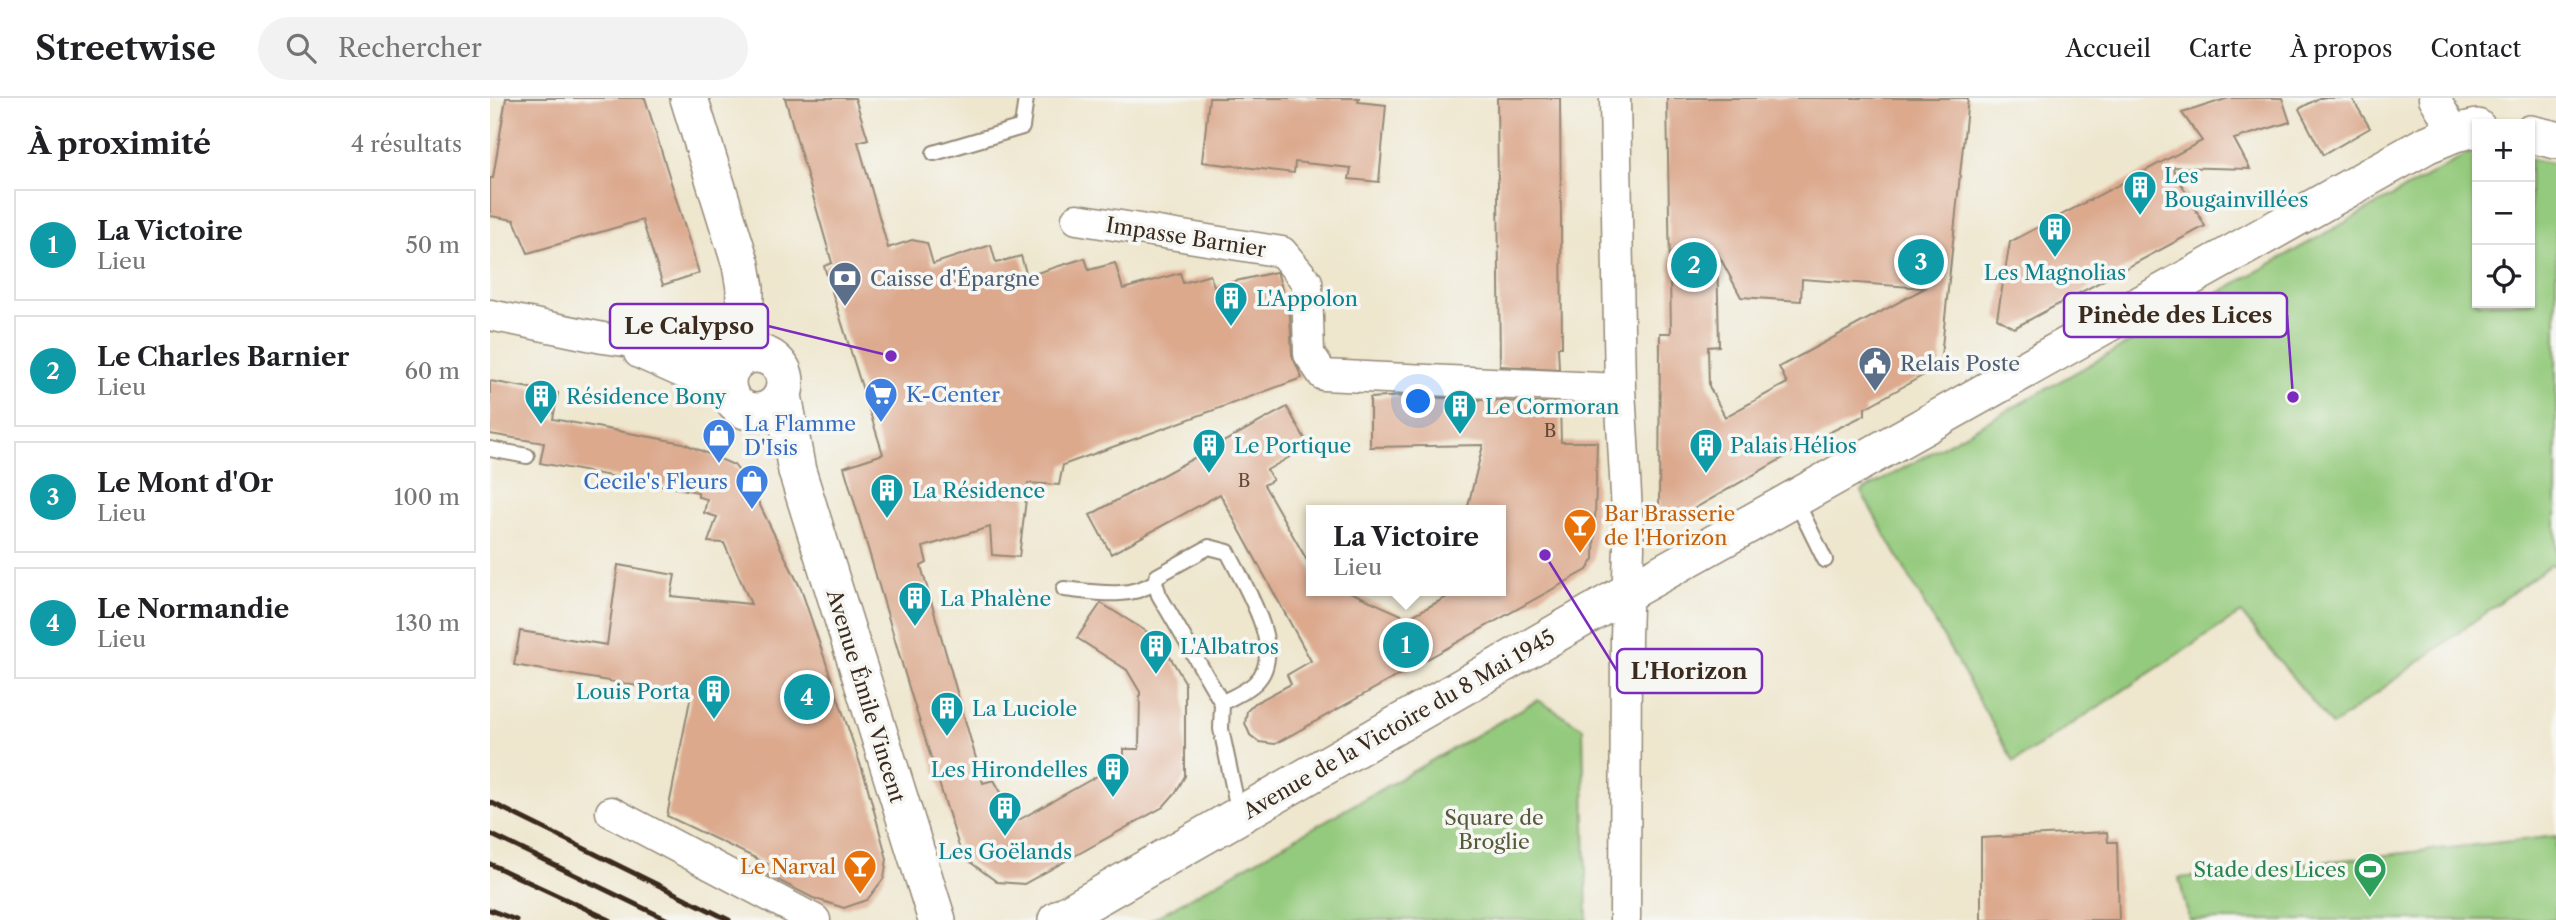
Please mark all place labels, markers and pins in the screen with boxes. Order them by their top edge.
place label: Les Bougainvillées [2164,163,2308,212]
building icon: Les Bougainvillées [2121,168,2159,217]
building icon: Les Magnolias [2036,210,2074,259]
pin: 3 [1898,236,1944,288]
pin: 2 [1671,239,1717,291]
bank icon: Caisse d'Épargne [826,259,864,308]
place label: Les Magnolias [1984,260,2126,285]
place label: Caisse d'Épargne [870,266,1040,291]
building icon: L'Appolon [1212,279,1250,328]
place label: L'Appolon [1256,286,1358,311]
callout: Pinède des Lices [2064,293,2287,337]
callout: Le Calypso [610,304,768,348]
public building icon: Relais Poste [1856,344,1894,393]
place label: Relais Poste [1900,351,2020,376]
supermarket icon: K-Center [862,375,900,424]
building icon: Résidence Bony [522,377,560,426]
place label: K-Center [906,382,1000,407]
place label: Résidence Bony [566,384,727,409]
building icon: Le Cormoran [1441,387,1479,436]
place label: Le Cormoran [1485,394,1619,419]
place label: La Flamme D'Isis [744,411,856,460]
shop icon: La Flamme D'Isis [700,416,738,465]
building icon: Le Portique [1190,426,1228,475]
building icon: Palais Hélios [1687,426,1725,475]
place label: Le Portique [1234,433,1351,458]
place label: Palais Hélios [1730,433,1857,458]
shop icon: Cecile's Fleurs [733,462,771,511]
place label: Cecile's Fleurs [583,469,728,494]
building icon: La Résidence [868,471,906,520]
place label: La Résidence [912,478,1045,503]
place label: Bar Brasserie de l'Horizon [1604,501,1735,550]
bar icon: Bar Brasserie de l'Horizon [1561,506,1599,555]
building icon: La Phalène [896,579,934,628]
place label: La Phalène [940,586,1051,611]
pin: 1 [1383,619,1429,671]
building icon: L'Albatros [1137,627,1175,676]
place label: L'Albatros [1180,634,1279,659]
callout: L'Horizon [1617,649,1762,693]
pin: 4 [784,671,830,723]
building icon: Louis Porta [695,672,733,721]
place label: Louis Porta [576,679,691,704]
building icon: La Luciole [928,689,966,738]
place label: La Luciole [972,696,1077,721]
building icon: Les Hirondelles [1094,750,1132,799]
place label: Les Hirondelles [931,757,1088,782]
building icon: Les Goëlands [986,789,1024,838]
place label: Les Goëlands [938,839,1072,864]
bar icon: Le Narval [841,847,879,896]
sports icon: Stade des Lices [2351,850,2389,899]
place label: Le Narval [740,854,836,879]
place label: Stade des Lices [2193,857,2346,882]

